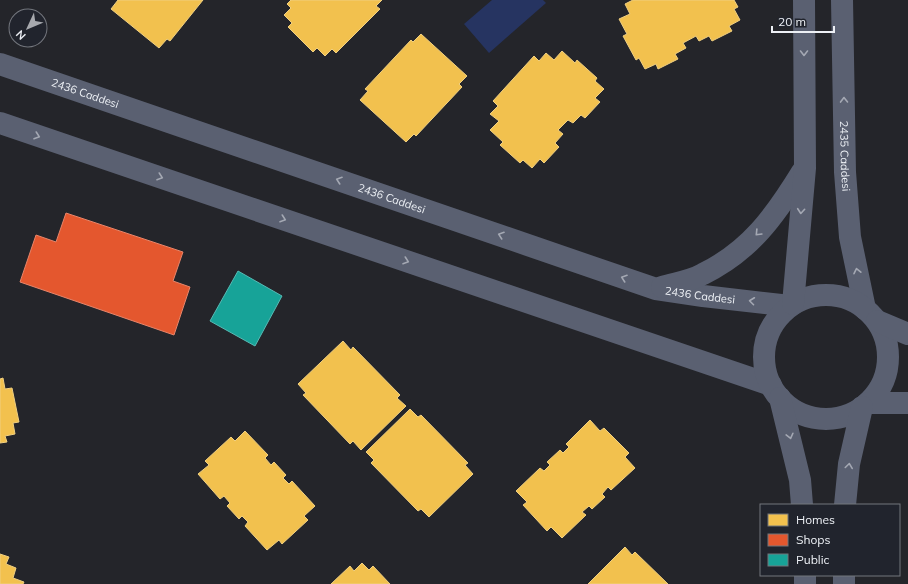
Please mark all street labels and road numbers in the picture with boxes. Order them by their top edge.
street label: 2436 Caddesi [49,75,121,111]
street label: 2435 Caddesi [837,121,853,192]
street label: 2436 Caddesi [356,180,427,216]
street label: 2436 Caddesi [664,283,736,307]

